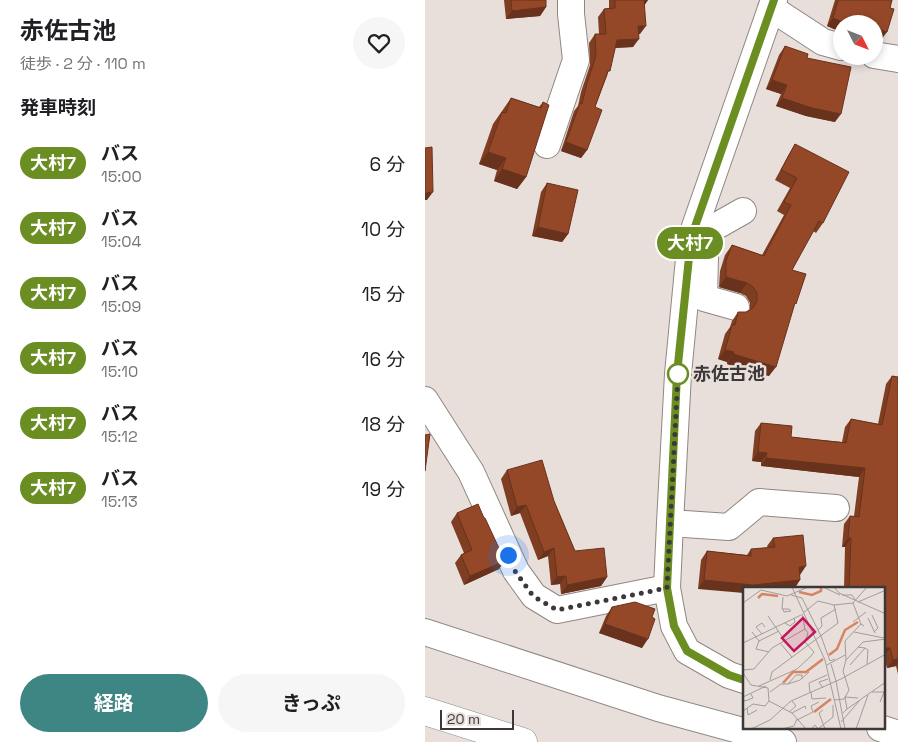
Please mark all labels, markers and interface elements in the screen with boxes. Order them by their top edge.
text: 赤佐古池 [20,15,116,46]
north arrow [833,15,883,65]
map controls [833,15,883,65]
button: heart [353,17,405,69]
text: 徒歩 · 2 分 · 110 m [20,53,146,74]
text: 発車時刻 [20,95,96,120]
text: バス [101,141,139,166]
text: 大村7 [30,151,76,174]
text: 6 分 [369,152,405,177]
text: 15:00 [101,166,142,187]
text: バス [101,206,139,231]
text: 大村7 [30,216,76,239]
text: 10 分 [361,217,405,242]
line badge: 大村7 [661,227,719,259]
text: 15:04 [101,231,142,252]
text: 大村7 [667,231,713,254]
text: バス [101,271,139,296]
text: 大村7 [30,281,76,304]
text: 15 分 [362,282,405,307]
text: 15:09 [101,296,141,317]
text: バス [101,336,139,361]
text: 大村7 [30,346,76,369]
text: 16 分 [362,347,405,372]
text: 15:10 [101,361,138,382]
place label: 赤佐古池 [693,362,765,385]
marker: 赤佐古池 [667,363,689,385]
text: バス [101,401,139,426]
text: 大村7 [30,411,76,434]
text: 18 分 [361,412,405,437]
text: 15:12 [101,426,138,447]
text: バス [101,466,139,491]
text: 大村7 [30,476,76,499]
text: 19 分 [362,477,405,502]
text: 15:13 [101,491,138,512]
your location [496,543,521,568]
inset map [743,587,885,730]
button: 経路 [20,674,208,732]
button: きっぷ [218,674,405,732]
scale bar [440,707,514,730]
text: 20 m [447,710,480,728]

